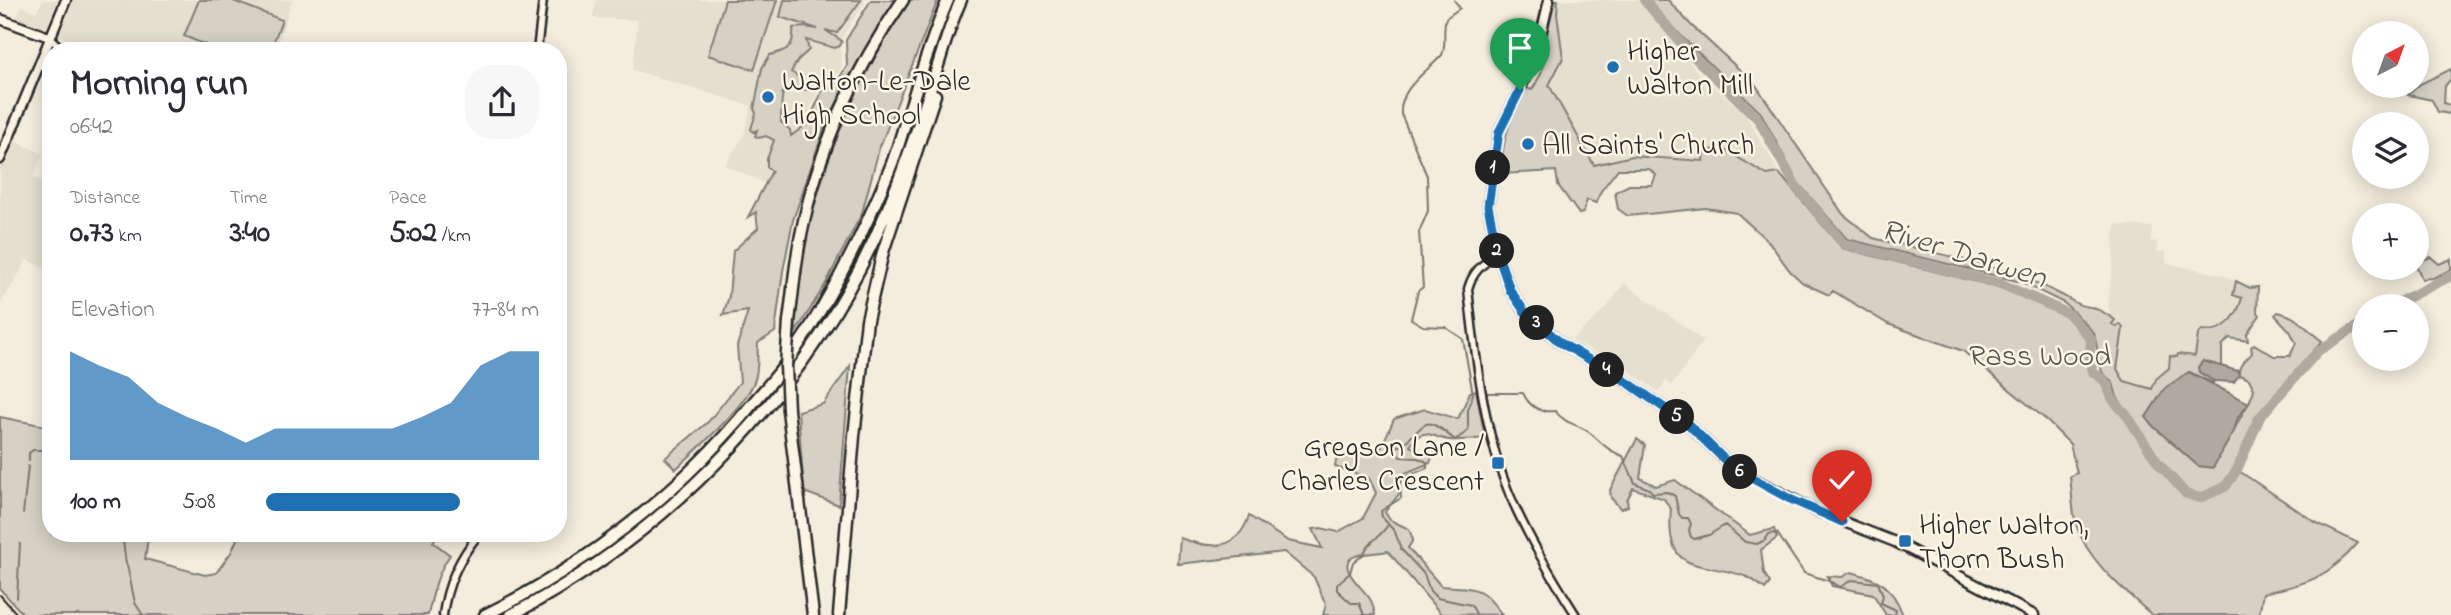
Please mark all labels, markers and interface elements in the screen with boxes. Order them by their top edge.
pin [1490,18,1550,90]
north arrow [2352,21,2429,98]
map controls [2352,21,2429,371]
icon: arrive [1501,29,1539,67]
place label: Higher Walton Mill [1627,31,1753,109]
text: Morning run [70,57,248,113]
marker: Higher Walton Mill [1605,59,1621,75]
place label: Walton-Le-Dale High School [782,61,971,139]
button: share [465,65,539,139]
marker: Walton-Le-Dale High School [760,89,776,105]
text: 06:42 [70,111,113,144]
button: layers [2352,112,2429,189]
place label: All Saints' Church [1542,125,1754,169]
marker: All Saints' Church [1520,136,1536,152]
pin: 1 [1476,150,1510,186]
text: 1 [1489,154,1496,181]
text: Distance [70,185,140,212]
text: Time [230,185,267,212]
text: Pace [389,185,426,212]
button: + [2352,203,2429,280]
water label: River Darwen [1874,208,2053,303]
text: 0.73 [70,212,114,256]
text: 3:40 [230,212,270,256]
text: 5:02 [389,212,437,256]
text: km [114,223,142,250]
text: /km [437,223,471,250]
pin: 2 [1480,233,1514,268]
text: 2 [1492,237,1501,264]
text: Elevation [70,294,155,327]
text: 77–84 m [472,294,539,327]
button: − [2352,294,2429,371]
pin: 3 [1520,306,1554,340]
text: 3 [1533,309,1540,336]
park label: Rass Wood [1969,336,2111,380]
pin: 4 [1590,352,1624,388]
text: 4 [1603,356,1610,383]
pin: 5 [1660,400,1694,434]
text: 5 [1671,403,1682,430]
place label: Gregson Lane / Charles Crescent [1280,427,1484,505]
pin [1812,450,1872,522]
pin: 6 [1722,454,1758,490]
marker: Gregson Lane / Charles Crescent [1490,455,1506,471]
text: 6 [1735,458,1744,485]
icon: check [1823,461,1861,499]
text: 100 m [70,486,121,519]
text: 5:08 [182,486,216,519]
place label: Higher Walton, Thorn Bush [1919,505,2089,583]
marker: Higher Walton, Thorn Bush [1897,533,1913,549]

